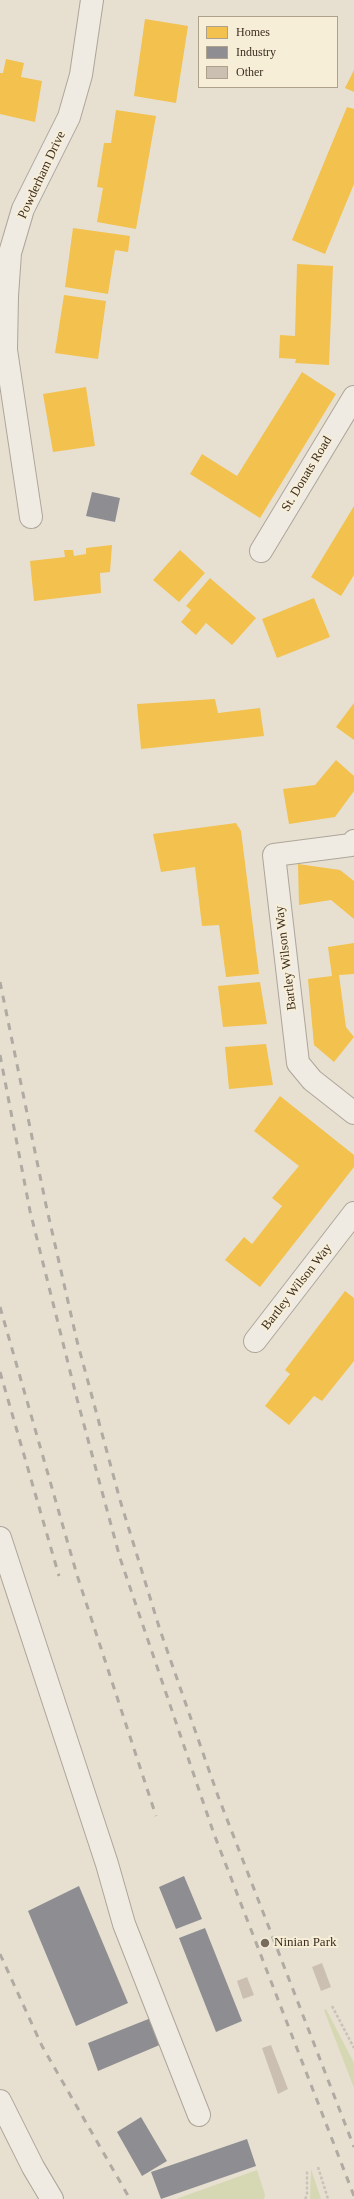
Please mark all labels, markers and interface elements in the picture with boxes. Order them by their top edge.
legend [198,16,338,88]
text: Homes [236,25,270,39]
text: Industry [236,45,276,59]
text: Other [236,65,263,79]
street label: Powderham Drive [15,129,69,221]
street label: St. Donats Road [278,434,336,514]
street label: Bartley Wilson Way [272,905,300,1011]
street label: Bartley Wilson Way [258,1241,336,1333]
place label: Ninian Park [274,1935,336,1951]
marker: Ninian Park [259,1937,271,1949]

